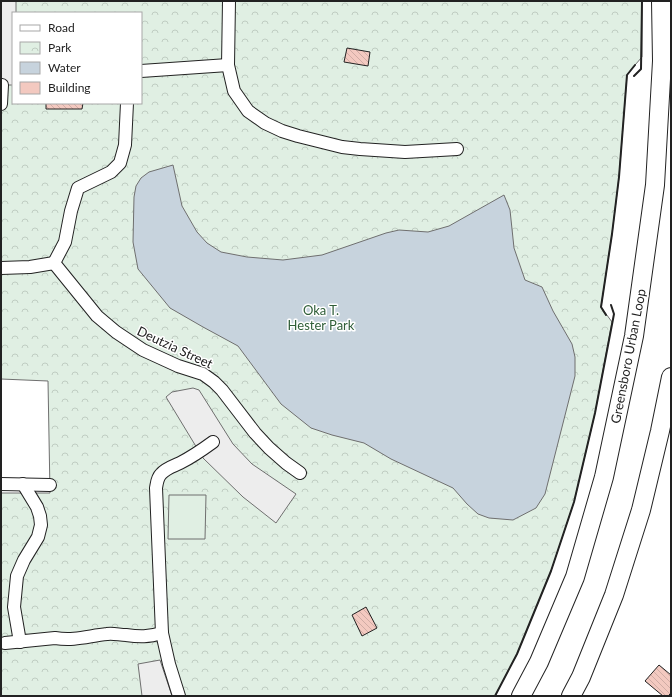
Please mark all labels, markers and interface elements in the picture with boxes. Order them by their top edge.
legend [12,12,142,104]
text: Road [48,20,75,35]
text: Park [48,40,72,55]
text: Water [48,60,81,75]
text: Building [48,80,91,95]
street label: Greensboro Urban Loop [607,287,649,425]
park label: Oka T. Hester Park [288,302,355,333]
street label: Deutzia Street [135,323,216,372]

